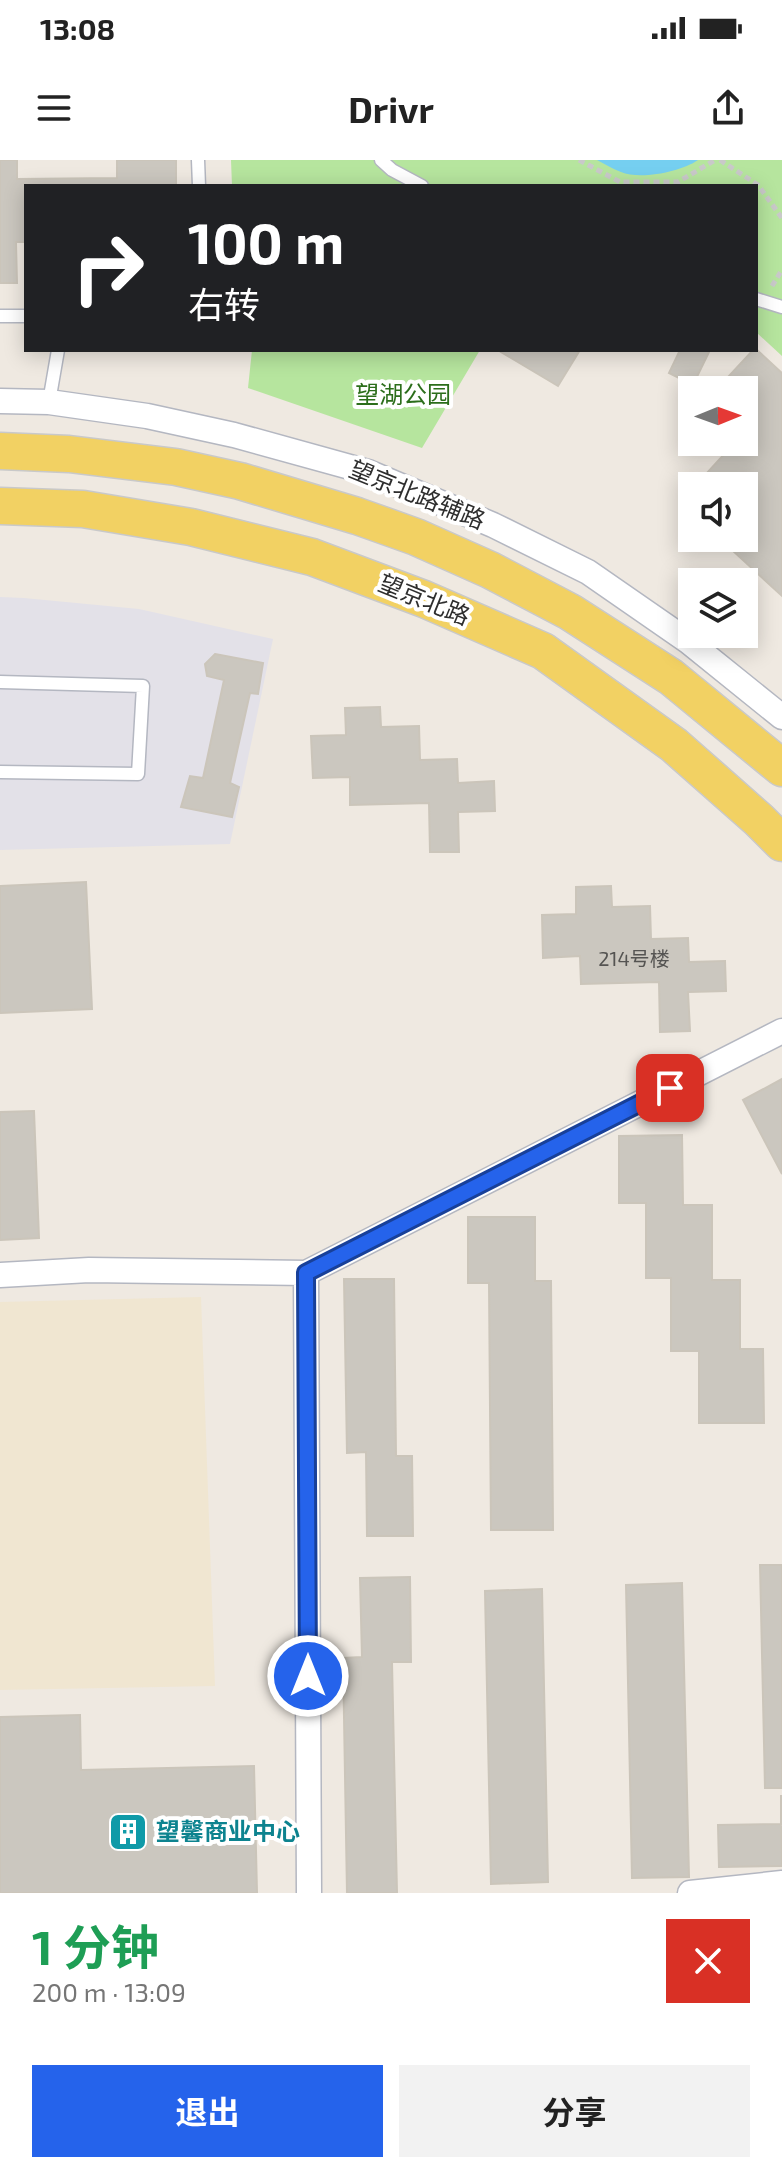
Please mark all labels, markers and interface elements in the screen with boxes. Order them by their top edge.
text: 13:08 [40,10,115,46]
icon: menu [32,86,76,130]
icon: share [706,86,750,130]
text: Drivr [348,87,434,130]
text: 100 m [188,208,344,275]
icon: right [56,216,160,320]
text: 右转 [188,282,260,325]
north arrow [678,376,758,456]
map controls [678,376,758,648]
park label: 望湖公园 [355,379,451,408]
street label: 望京北路辅路 [345,453,490,534]
button: sound [678,472,758,552]
street label: 望京北路 [375,567,474,630]
button: layers [678,568,758,648]
house number: 214号楼 [598,946,670,970]
pin [636,1054,704,1122]
icon: arrive [648,1066,692,1110]
position arrow [266,1634,350,1718]
building icon: 望馨商业中心 [107,1811,149,1853]
place label: 望馨商业中心 [156,1816,300,1845]
text: 1 分钟 [32,1917,159,1975]
button: close [666,1919,750,2003]
text: 200 m · 13:09 [32,1976,186,2007]
button: 退出 [32,2065,383,2157]
button: 分享 [399,2065,750,2157]

